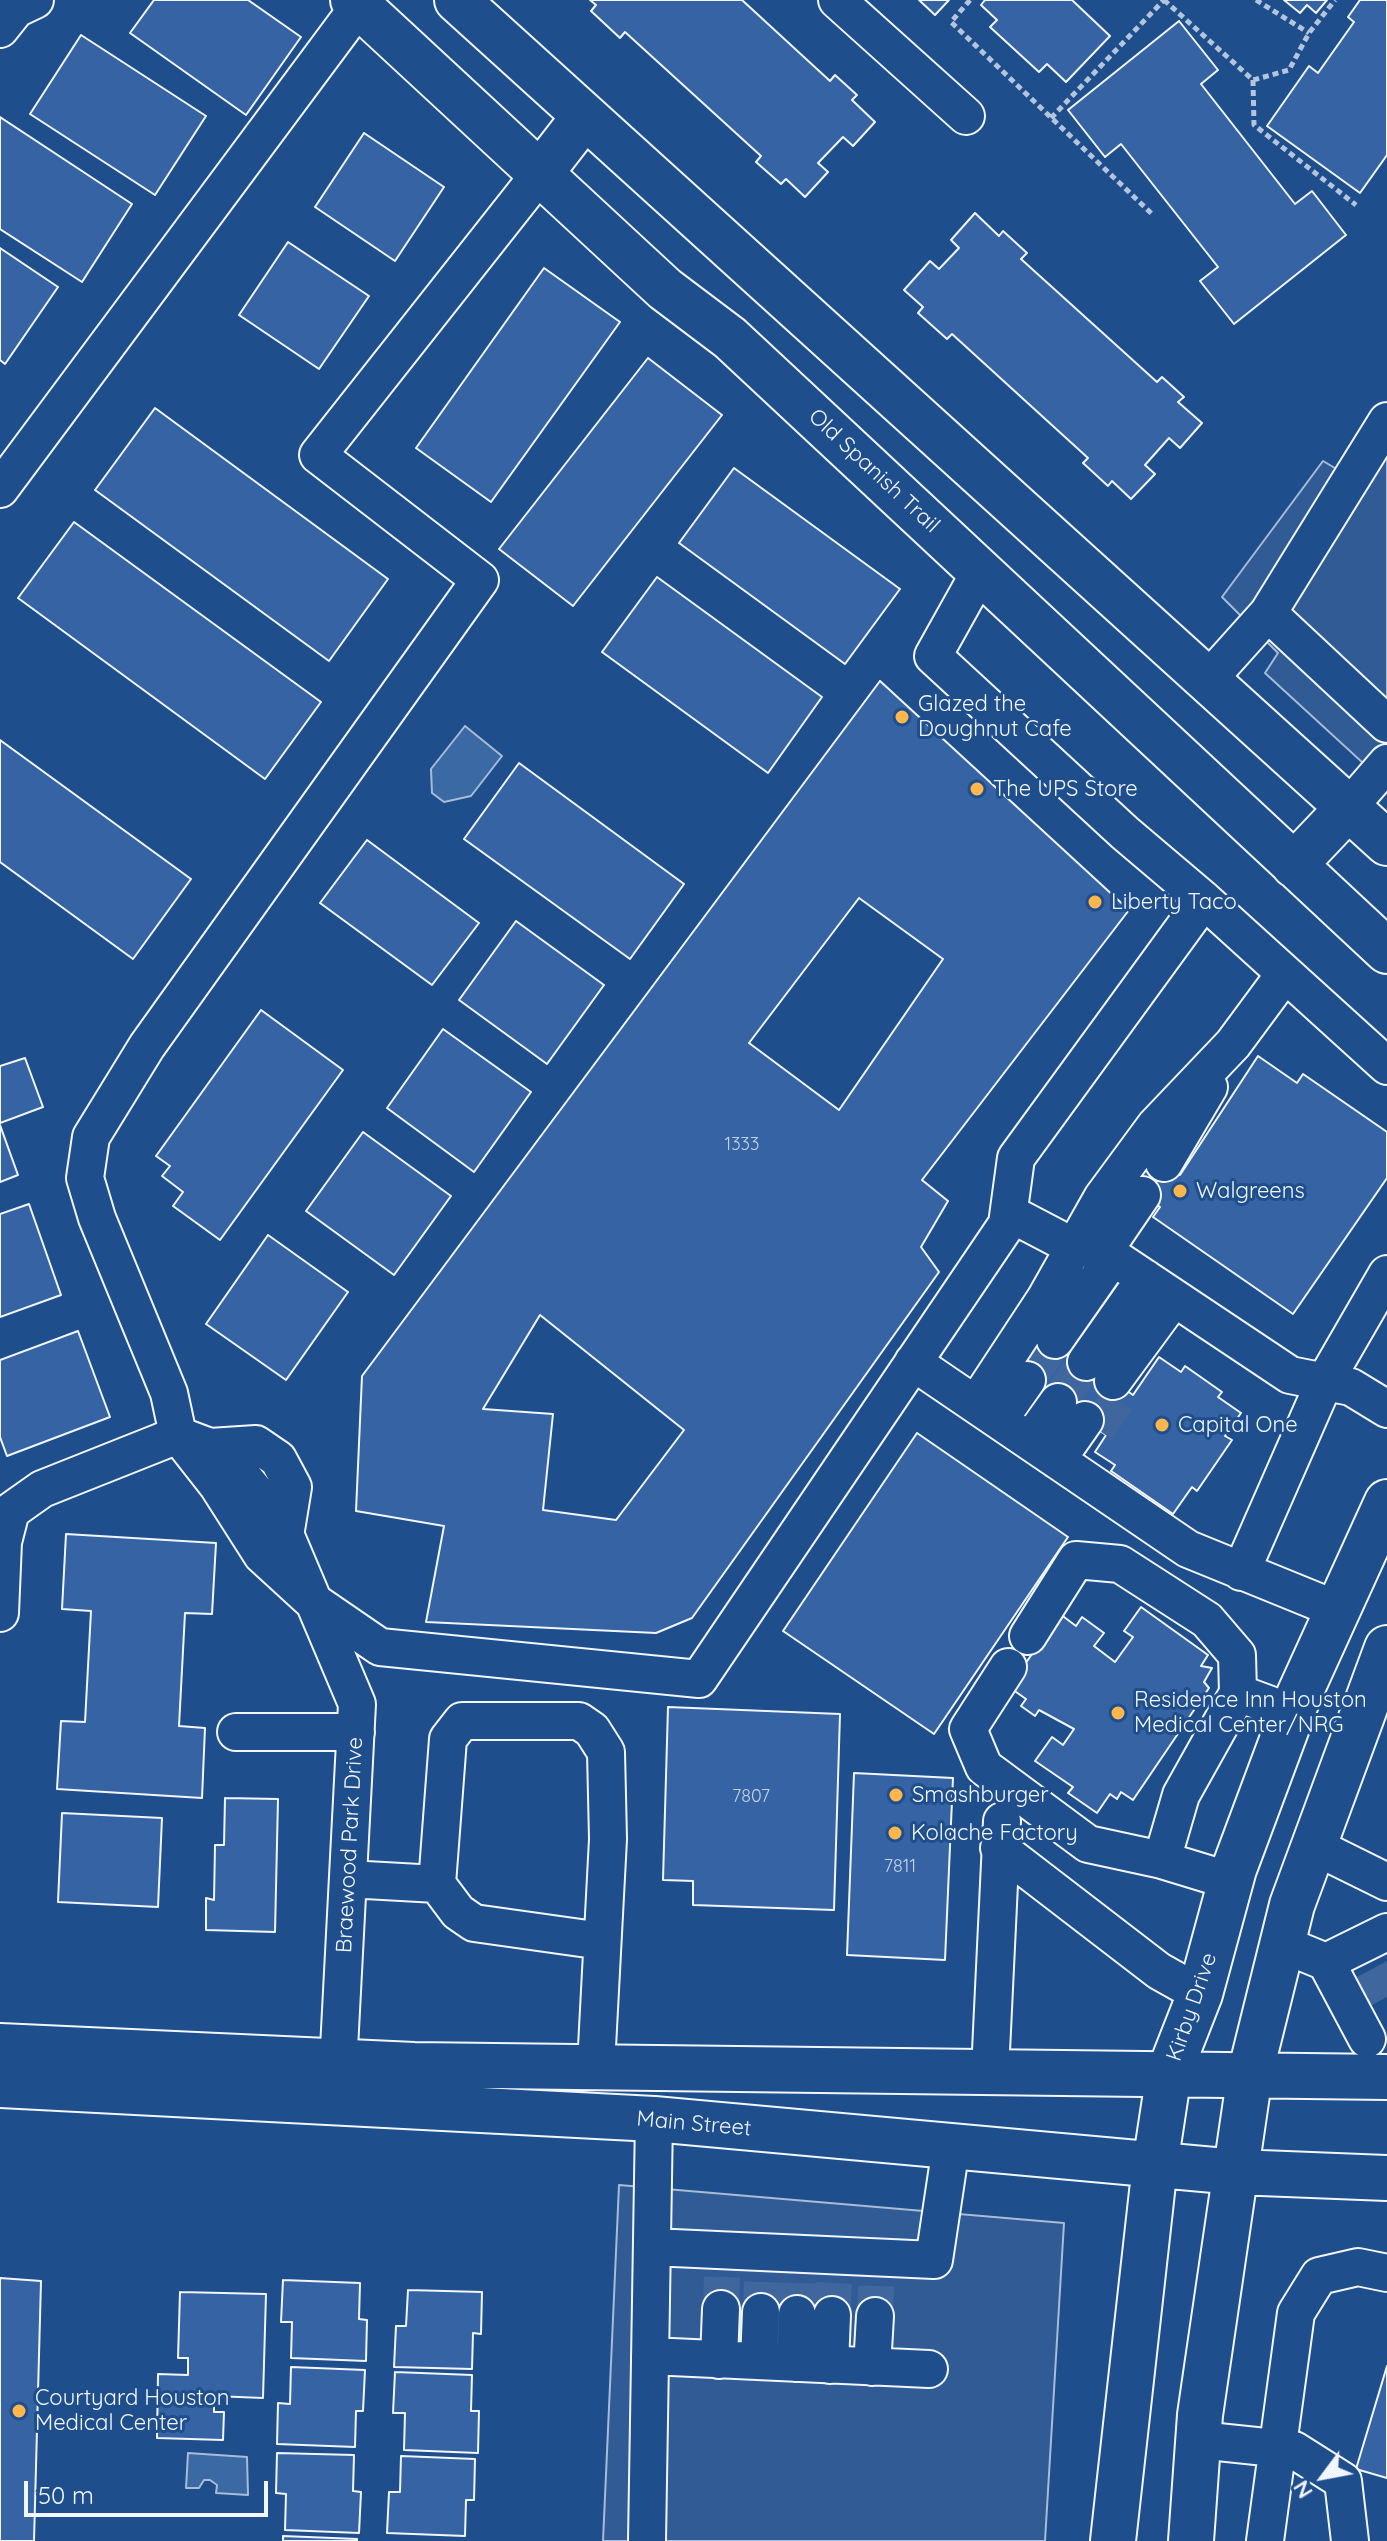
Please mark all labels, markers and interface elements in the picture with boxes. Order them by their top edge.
street label: Old Spanish Trail [803,404,945,538]
place label: Glazed the Doughnut Cafe [918,691,1072,742]
marker: Glazed the Doughnut Cafe [893,708,911,726]
place label: The UPS Store [993,776,1138,802]
marker: The UPS Store [968,780,986,798]
place label: Liberty Taco [1111,889,1237,915]
marker: Liberty Taco [1086,893,1104,911]
house number: 1333 [725,1134,759,1156]
place label: Walgreens [1196,1178,1305,1204]
marker: Walgreens [1171,1182,1189,1200]
place label: Capital One [1178,1412,1298,1438]
marker: Capital One [1153,1416,1171,1434]
place label: Residence Inn Houston Medical Center/NRG [1134,1687,1367,1738]
marker: Residence Inn Houston Medical Center/NRG [1109,1704,1127,1722]
street label: Braewood Park Drive [331,1736,369,1954]
place label: Smashburger [912,1782,1049,1808]
house number: 7807 [732,1786,770,1808]
marker: Smashburger [887,1786,905,1804]
place label: Kolache Factory [911,1820,1078,1846]
marker: Kolache Factory [886,1824,904,1842]
house number: 7811 [884,1856,916,1878]
street label: Kirby Drive [1161,1949,1223,2065]
street label: Main Street [636,2106,752,2142]
place label: Courtyard Houston Medical Center [35,2385,230,2436]
marker: Courtyard Houston Medical Center [10,2402,28,2420]
north arrow [1283,2437,1363,2517]
scale bar [28,2465,272,2515]
text: N [1286,2475,1319,2504]
text: 50 m [38,2480,94,2510]

